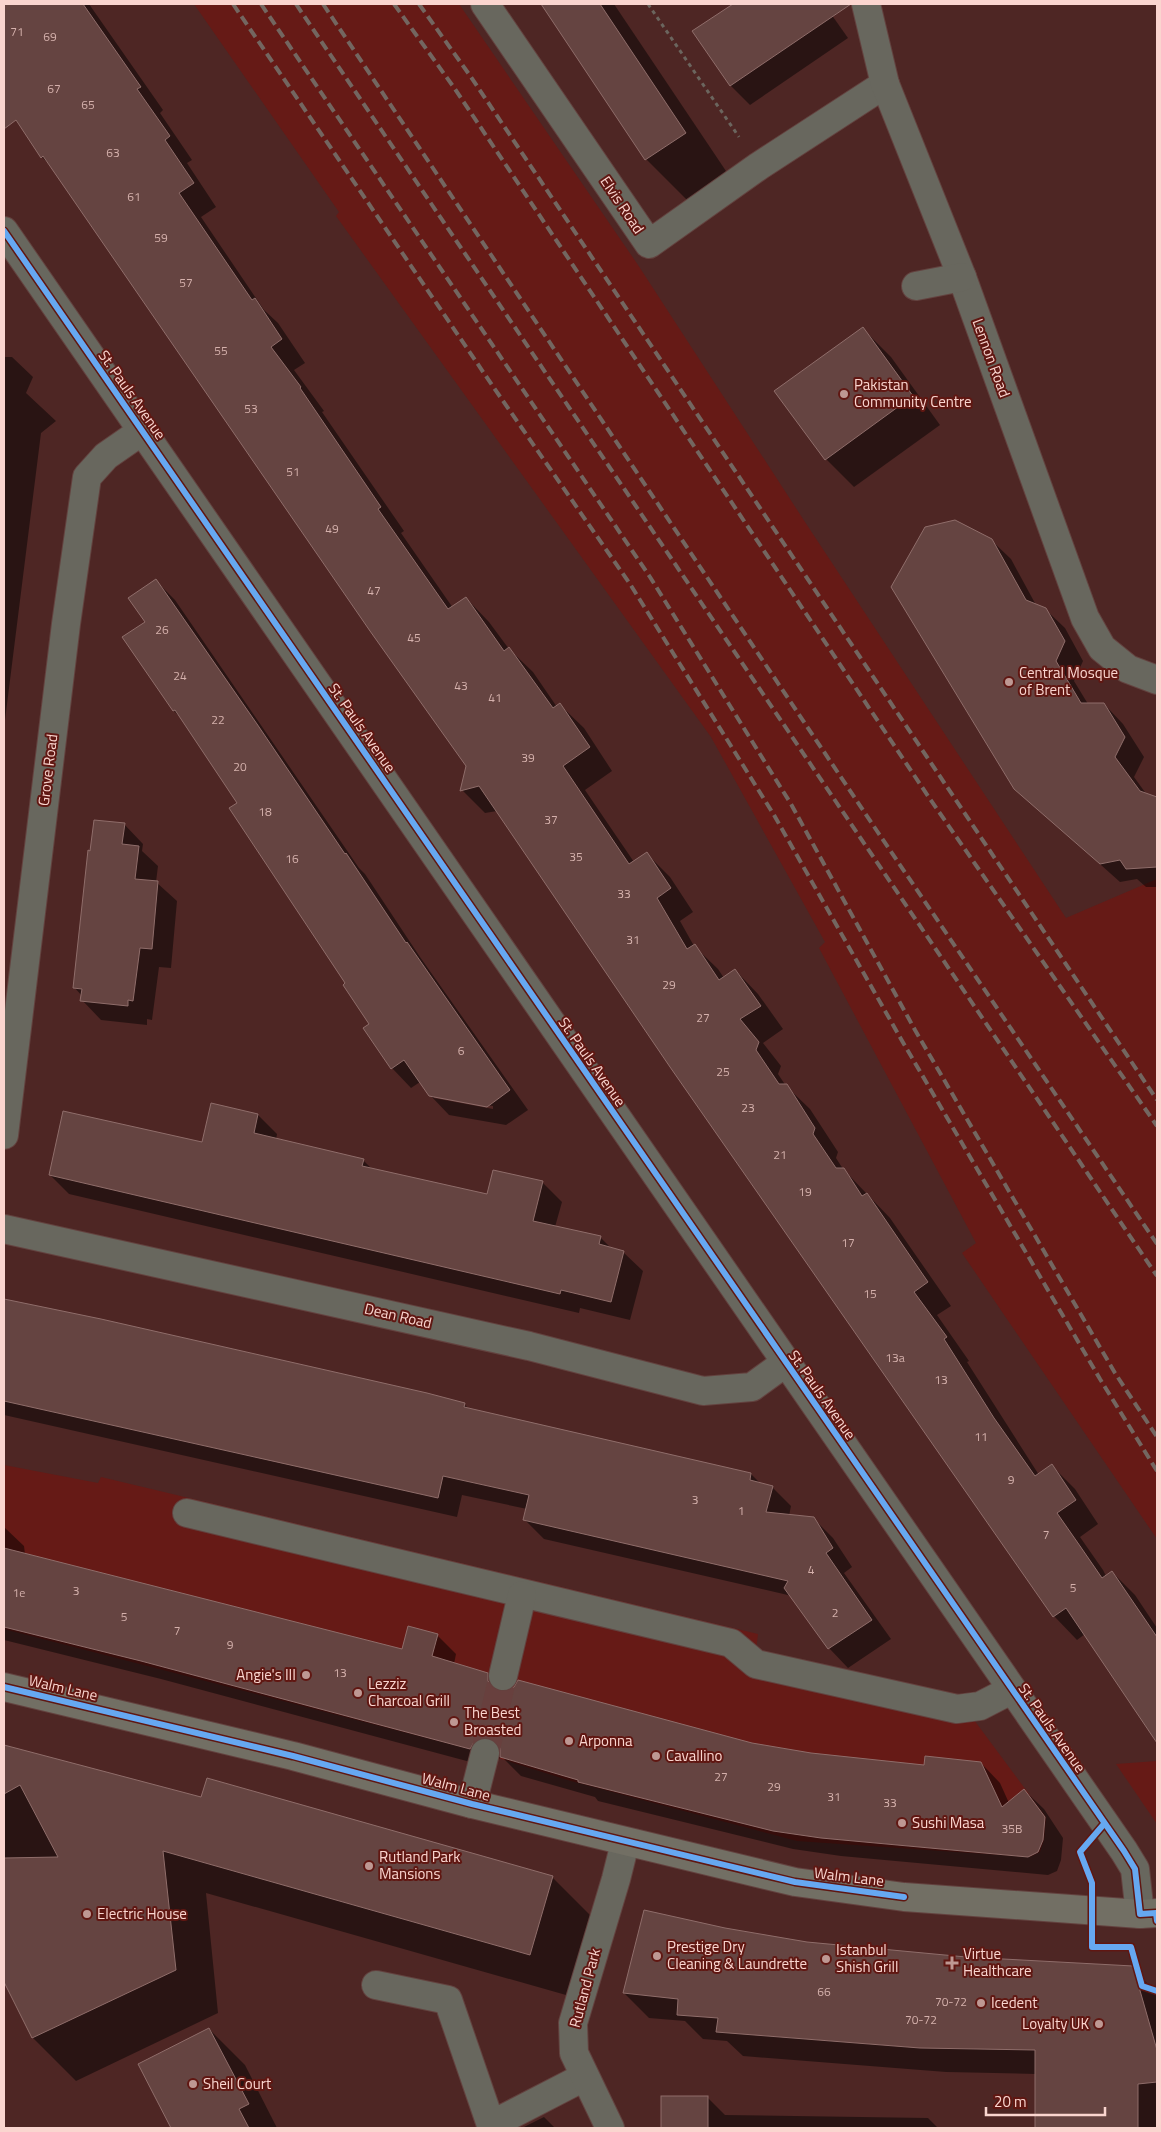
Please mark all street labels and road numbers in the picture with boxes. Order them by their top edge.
street label: Elvis Road [595,171,650,238]
street label: Lennon Road [967,315,1016,401]
street label: St. Pauls Avenue [93,345,172,444]
street label: St. Pauls Avenue [323,678,402,777]
street label: Grove Road [32,733,63,807]
street label: St. Pauls Avenue [553,1012,632,1111]
street label: Dean Road [362,1297,434,1334]
street label: St. Pauls Avenue [783,1345,862,1444]
street label: Walm Lane [26,1668,100,1707]
street label: St. Pauls Avenue [1013,1678,1092,1777]
street label: Walm Lane [419,1766,493,1807]
street label: Walm Lane [813,1861,885,1892]
street label: Rutland Park [563,1946,606,2030]

